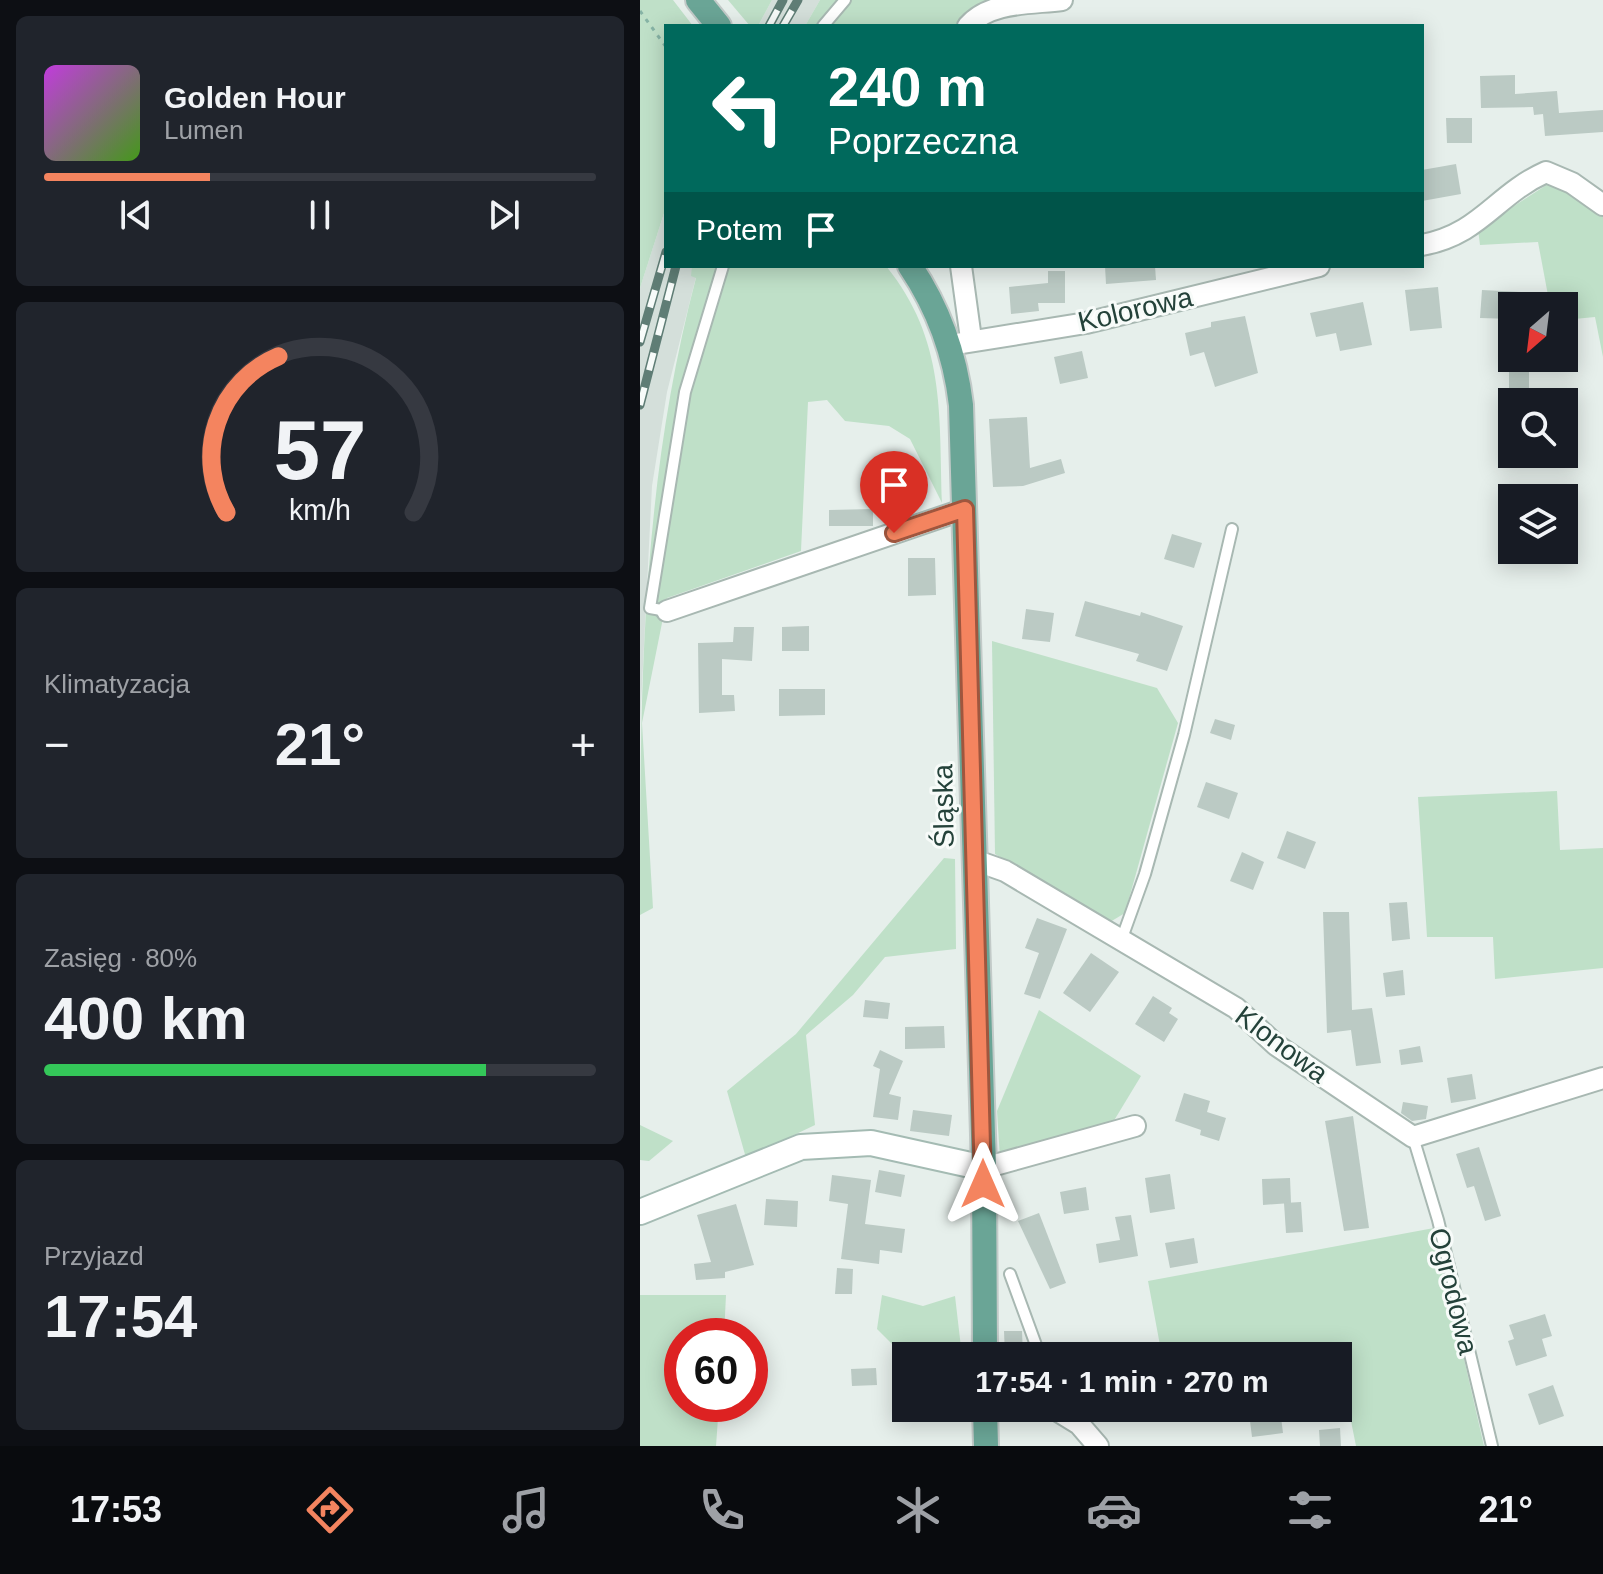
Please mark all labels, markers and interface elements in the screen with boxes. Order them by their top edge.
text: 240 m [828,55,987,118]
icon: left [696,56,800,160]
text: Golden Hour [164,81,346,114]
text: Lumen [164,115,244,145]
text: Poprzeczna [828,121,1018,162]
icon: previous [114,193,158,237]
icon: pause [298,193,342,237]
icon: next [482,193,526,237]
icon: arrive [799,208,843,252]
text: Potem [696,213,783,246]
street label: Kolorowa [1075,281,1196,338]
north arrow [1498,292,1578,372]
map controls [1498,292,1578,564]
button: search [1498,388,1578,468]
text: 57 [274,404,366,497]
pin [860,451,928,533]
icon: arrive [872,463,916,507]
button: layers [1498,484,1578,564]
text: km/h [289,494,351,526]
text: Klimatyzacja [44,669,190,699]
text: 21° [275,711,365,778]
text: − [44,720,70,769]
text: + [570,720,596,769]
street label: Śląska [926,763,960,848]
text: Zasięg · 80% [44,943,197,973]
text: 400 km [44,985,248,1052]
street label: Klonowa [1229,1000,1334,1089]
position arrow [941,1142,1025,1226]
street label: Ogrodowa [1423,1225,1484,1358]
text: Przyjazd [44,1241,144,1271]
text: 17:54 [44,1283,197,1350]
speed limit sign: 60 [664,1318,768,1422]
text: 17:54 · 1 min · 270 m [975,1365,1269,1398]
icon: directions [302,1482,358,1538]
icon: music [498,1482,554,1538]
icon: phone [694,1482,750,1538]
icon: climate [890,1482,946,1538]
icon: car [1086,1482,1142,1538]
icon: filters [1282,1482,1338,1538]
text: 17:53 [70,1489,162,1530]
text: 21° [1478,1489,1533,1530]

